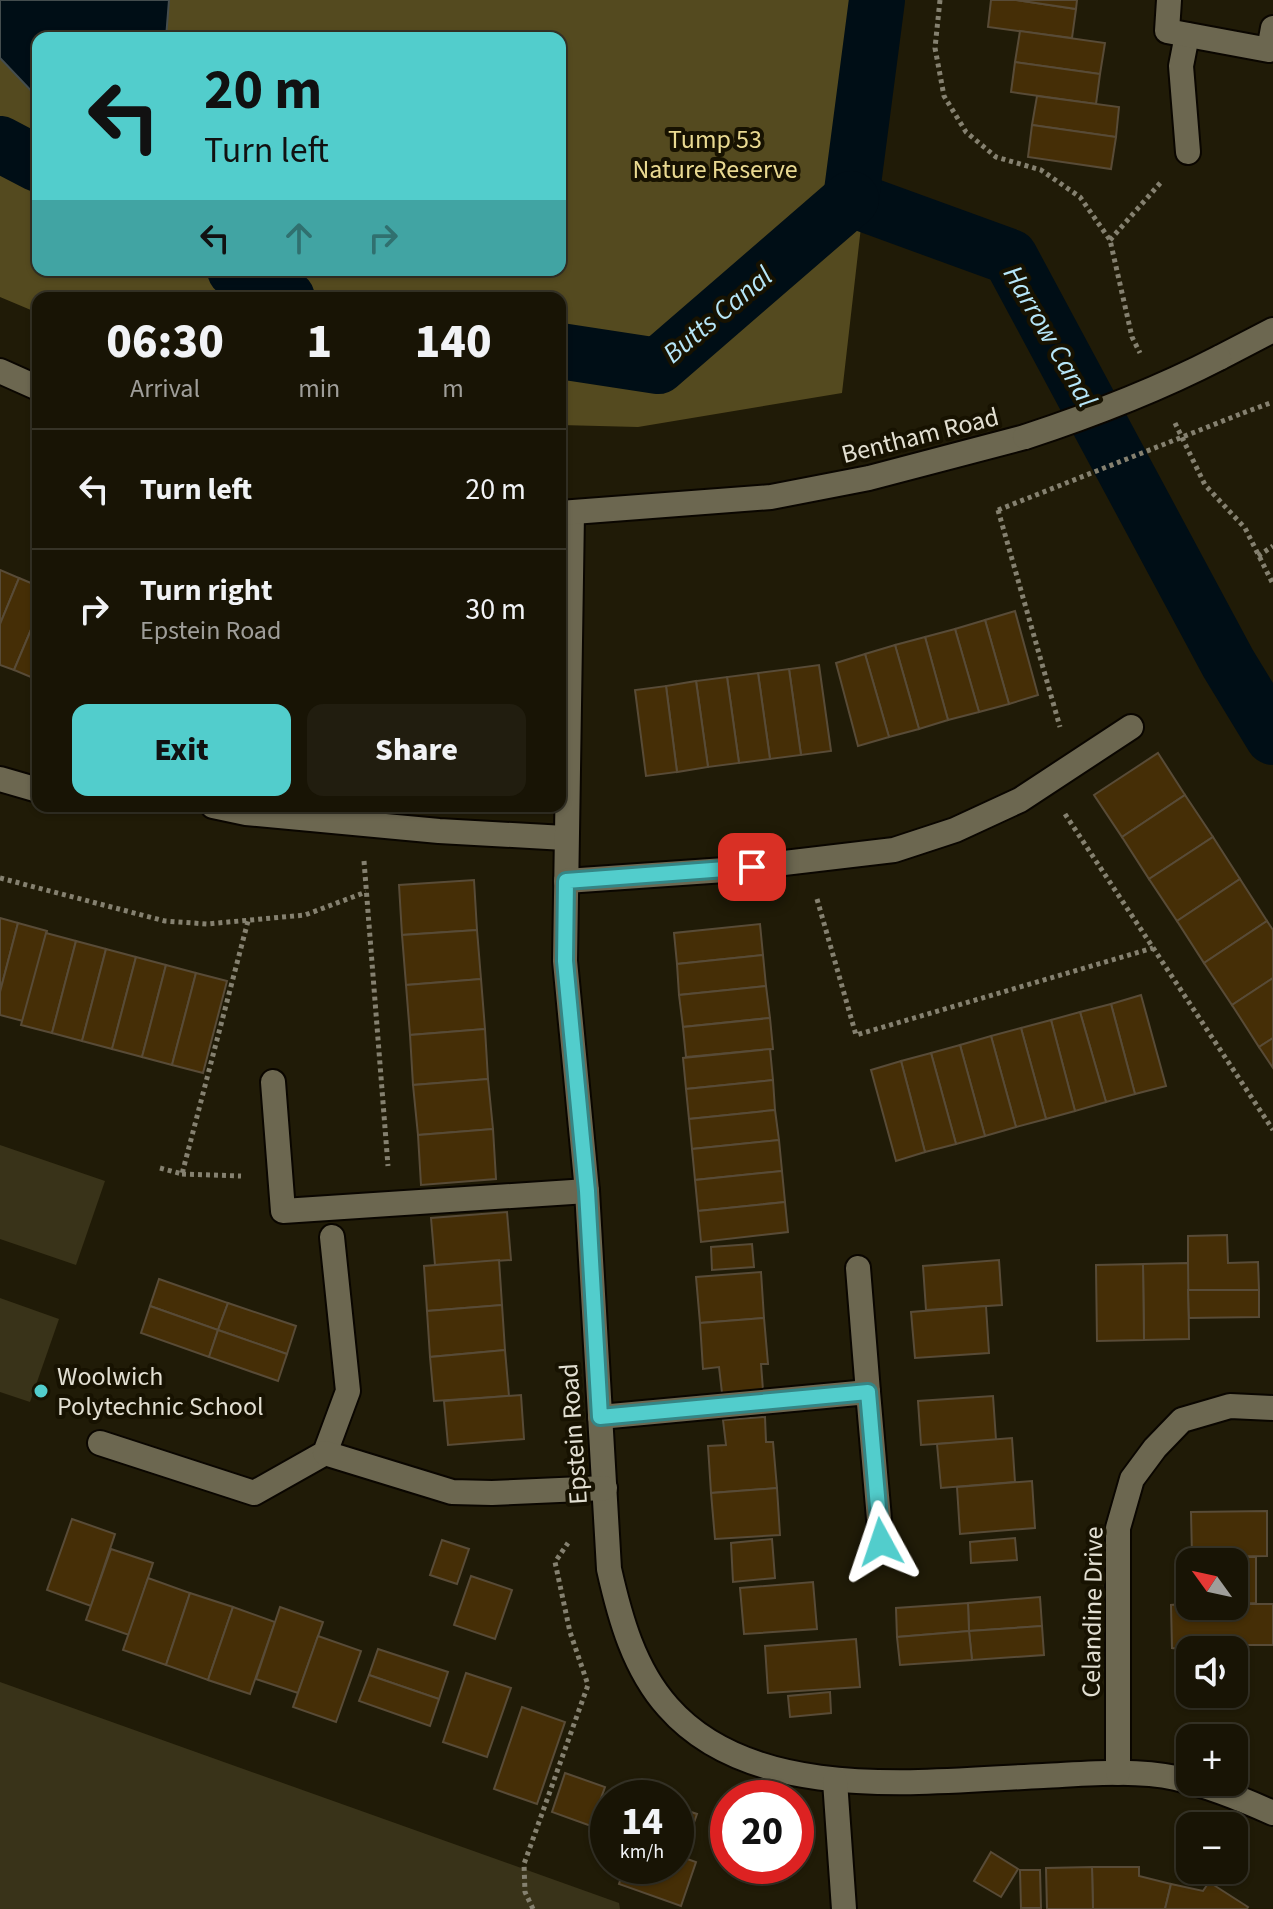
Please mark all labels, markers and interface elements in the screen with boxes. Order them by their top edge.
text: 20 m [204,51,322,130]
icon: left [72,64,176,168]
park label: Tump 53 Nature Reserve [632,121,798,188]
text: Turn left [204,125,329,176]
icon: left [193,216,237,260]
icon: ahead [277,216,321,260]
icon: right [361,216,405,260]
water label: Butts Canal [654,257,781,373]
water label: Harrow Canal [993,258,1107,415]
text: 06:30 [106,308,224,376]
text: 1 [306,308,332,376]
text: 140 [415,308,492,376]
text: Arrival [130,370,200,407]
text: min [298,370,340,407]
text: m [442,370,464,407]
street label: Bentham Road [838,398,1003,473]
icon: left [72,467,116,511]
text: Turn left [140,468,252,511]
text: 20 m [465,468,526,511]
text: Turn right [140,569,272,612]
icon: right [72,587,116,631]
text: 30 m [465,588,526,631]
text: Epstein Road [140,612,281,649]
button: Exit [72,704,291,796]
button: Share [307,704,526,796]
pin [718,833,786,901]
icon: arrive [730,845,774,889]
place label: Woolwich Polytechnic School [57,1358,264,1425]
street label: Epstein Road [550,1362,597,1506]
marker: Woolwich Polytechnic School [32,1382,50,1400]
position arrow [839,1500,923,1584]
street label: Celandine Drive [1073,1526,1112,1698]
north arrow [1176,1548,1248,1620]
map controls [1176,1548,1248,1884]
button: sound [1176,1636,1248,1708]
button: + [1176,1724,1248,1796]
speed limit sign: 20 [710,1780,814,1884]
text: 14 [621,1793,663,1850]
button: − [1176,1812,1248,1884]
text: km/h [620,1838,664,1866]

